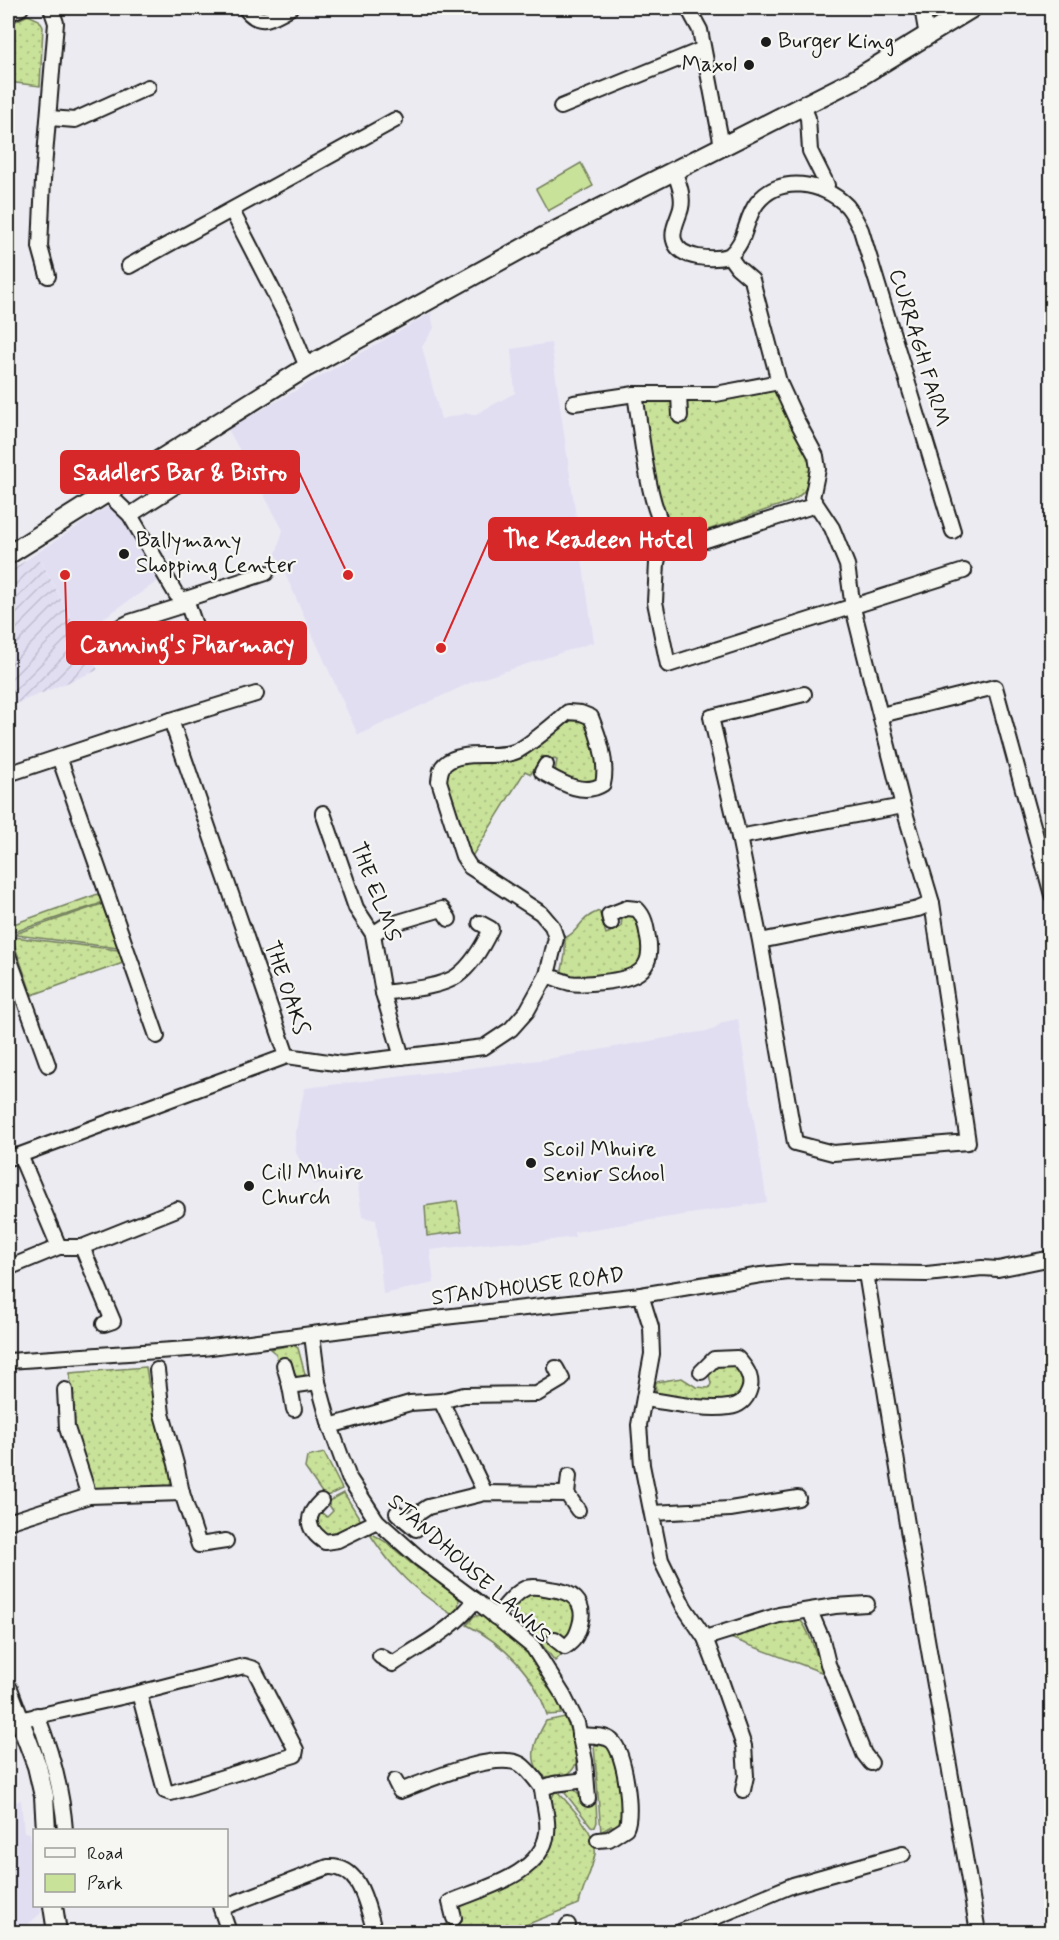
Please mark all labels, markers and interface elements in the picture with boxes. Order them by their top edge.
place label: Burger King [778,28,894,59]
marker: Burger King [759,35,773,49]
place label: Maxol [682,51,737,79]
marker: Maxol [742,58,756,72]
street label: CURRAGH FARM [882,266,956,430]
callout: Saddlers Bar & Bistro [61,451,299,493]
text: Saddlers Bar & Bistro [73,458,287,489]
callout: The Keadeen Hotel [489,518,706,560]
text: The Keadeen Hotel [503,525,693,556]
place label: Ballymany Shopping Center [136,527,297,581]
marker: Ballymany Shopping Center [117,547,131,561]
callout: Canning's Pharmacy [67,622,306,664]
text: Canning's Pharmacy [80,630,294,664]
street label: THE ELMS [343,838,407,946]
street label: THE OAKS [257,937,315,1039]
place label: Scoil Mhuire Senior School [543,1136,665,1189]
marker: Scoil Mhuire Senior School [524,1156,538,1170]
place label: Cill Mhuire Church [261,1159,364,1212]
marker: Cill Mhuire Church [242,1179,256,1193]
street label: STANDHOUSE ROAD [430,1261,626,1313]
street label: STANDHOUSE LAWNS [381,1488,557,1650]
legend [33,1829,228,1907]
text: Road [87,1842,123,1866]
text: Park [87,1872,123,1896]

